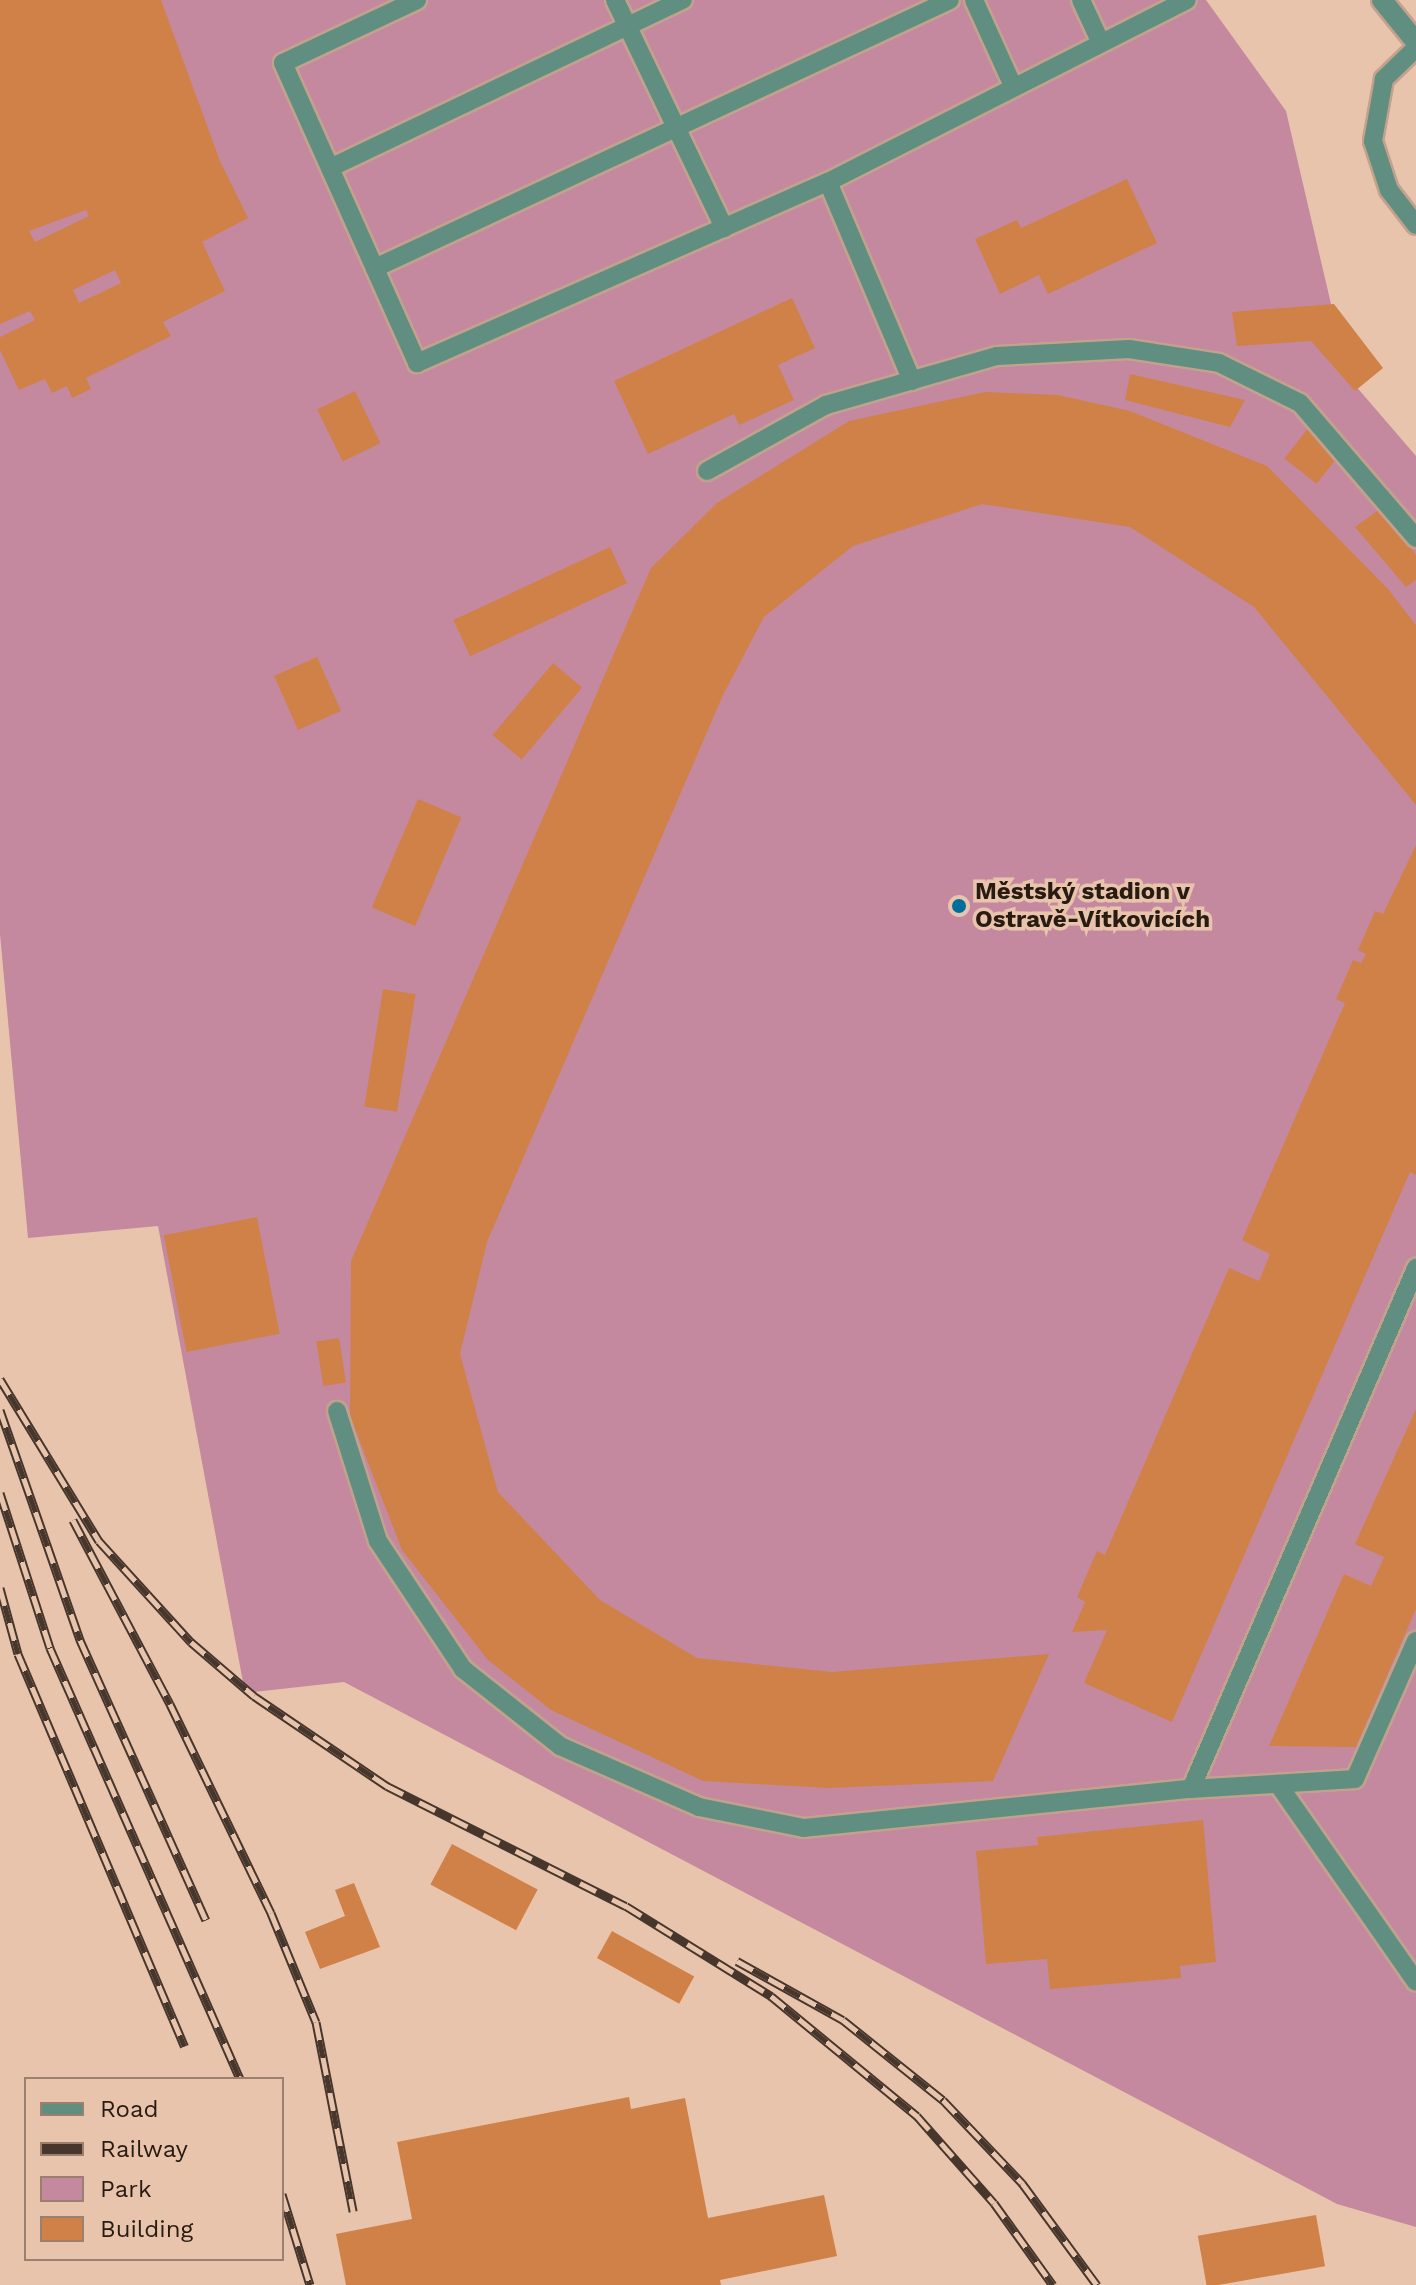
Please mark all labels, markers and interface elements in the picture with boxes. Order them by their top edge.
place label: Městský stadion v Ostravě-Vítkovicích [975,878,1210,934]
marker: Městský stadion v Ostravě-Vítkovicích [950,897,968,915]
legend [24,2077,284,2261]
text: Road [100,2095,159,2123]
text: Railway [100,2135,188,2163]
text: Park [100,2175,152,2203]
text: Building [100,2215,193,2243]

